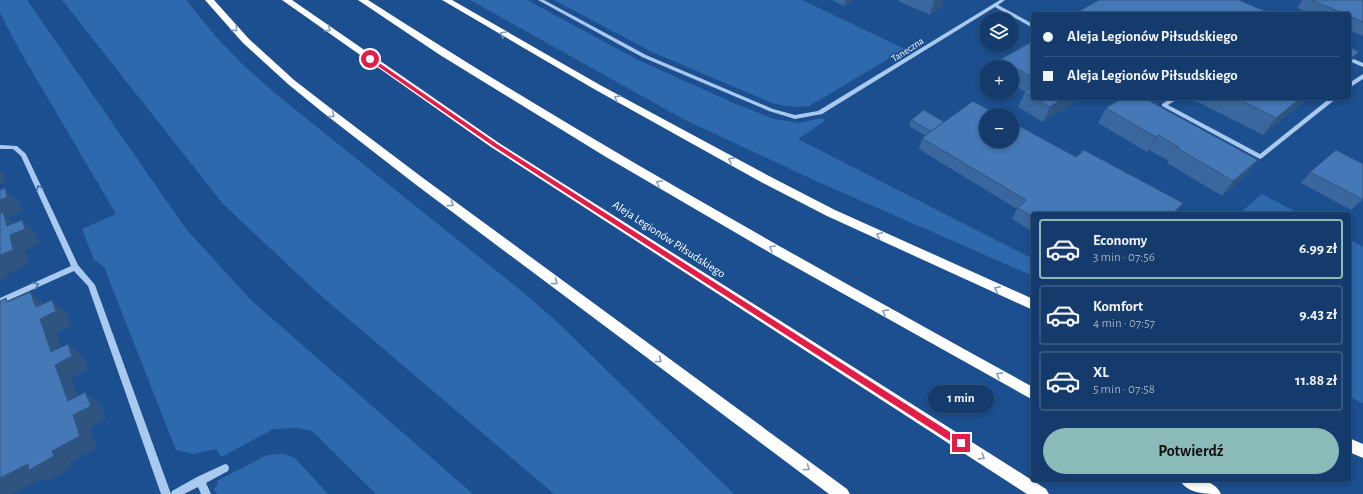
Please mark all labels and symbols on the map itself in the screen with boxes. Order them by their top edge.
one-way arrow [230,24,238,32]
one-way arrow [323,24,330,31]
one-way arrow [500,32,507,39]
street label: Taneczna [890,36,926,64]
route start [361,50,379,68]
one-way arrow [613,95,621,103]
one-way arrow [328,110,335,117]
one-way arrow [728,158,735,165]
one-way arrow [656,181,663,188]
one-way arrow [36,185,44,193]
street label: Aleja Legionów Piłsudskiego [610,198,728,281]
one-way arrow [446,200,453,207]
one-way arrow [876,232,884,240]
one-way arrow [769,245,776,252]
one-way arrow [551,277,558,285]
one-way arrow [31,282,39,290]
one-way arrow [994,286,1002,294]
one-way arrow [882,309,889,317]
one-way arrow [655,355,662,362]
one-way arrow [996,372,1003,380]
callout: 1 min [928,385,994,413]
route end [952,434,970,452]
one-way arrow [978,452,985,459]
one-way arrow [802,463,809,470]

